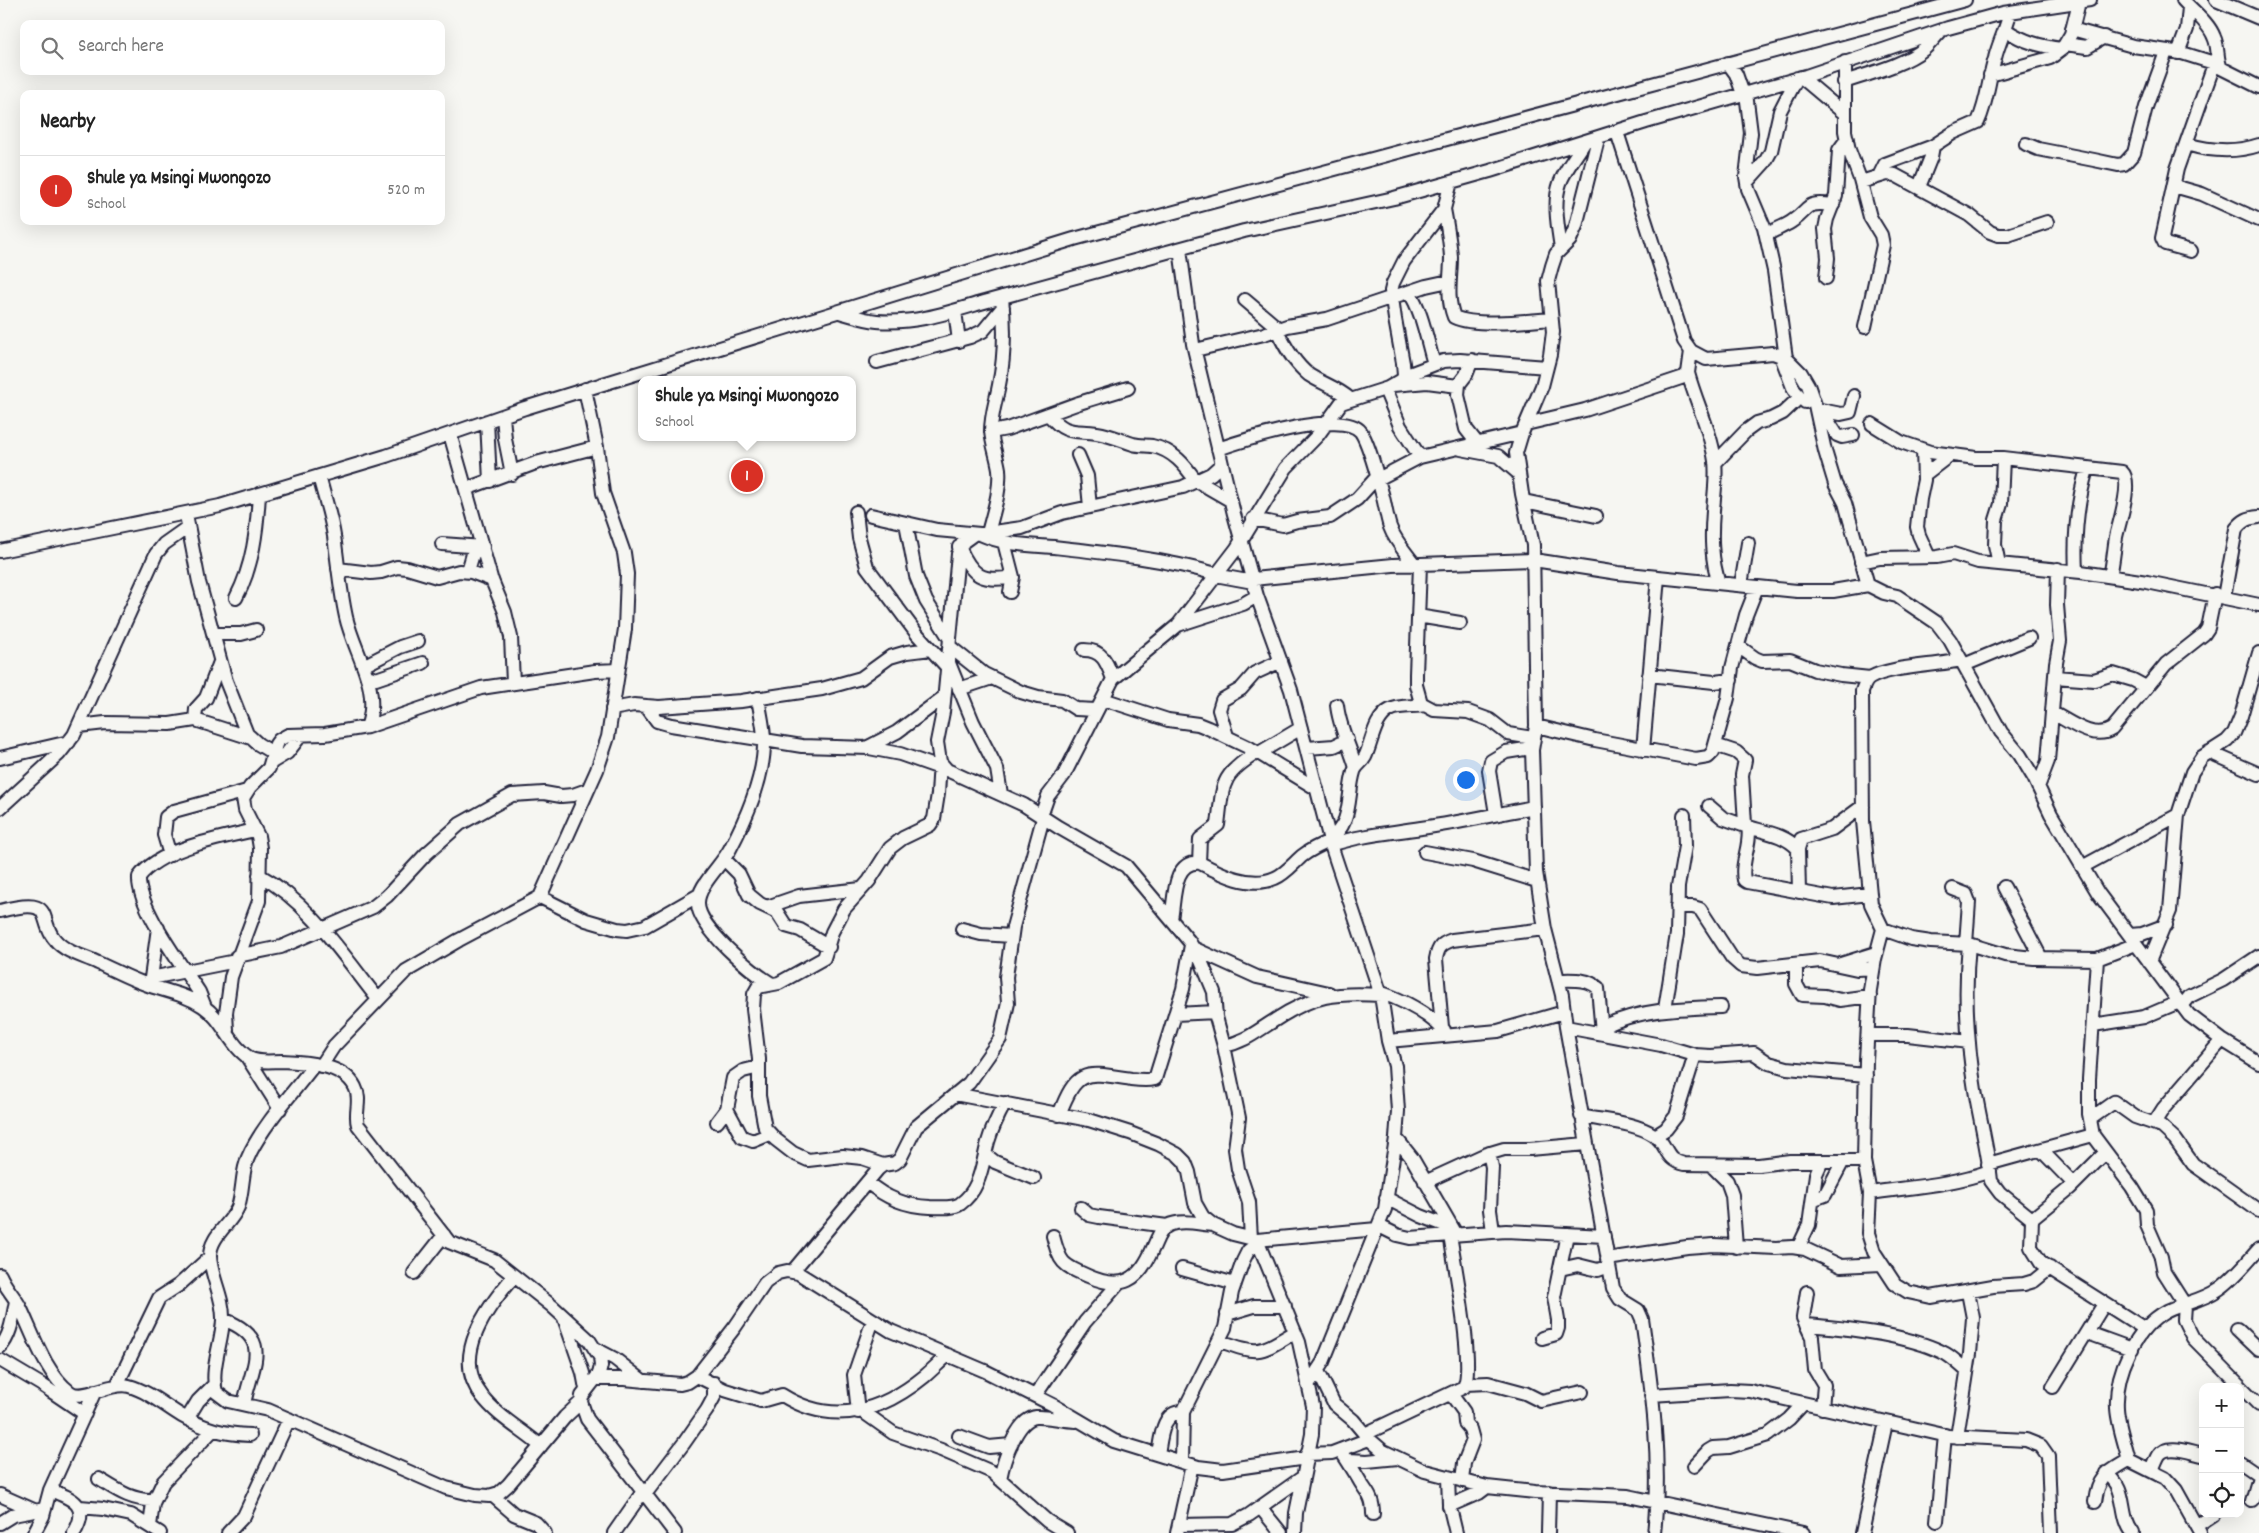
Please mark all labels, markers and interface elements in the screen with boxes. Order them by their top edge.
search box [20,20,445,75]
icon: search [38,34,66,62]
text: Search here [78,34,164,61]
text: Nearby [40,108,95,138]
text: Shule ya Msingi Mwongozo [87,166,271,193]
text: 1 [54,179,58,202]
text: 520 m [387,179,425,202]
text: School [87,193,126,216]
popup [638,376,856,441]
text: Shule ya Msingi Mwongozo [655,384,839,411]
text: School [655,411,694,434]
pin: 1 [731,457,763,495]
your location [1453,767,1479,793]
map controls [2199,1383,2244,1518]
button: + [2199,1383,2244,1428]
button: − [2199,1428,2244,1473]
button: locate [2199,1473,2244,1518]

